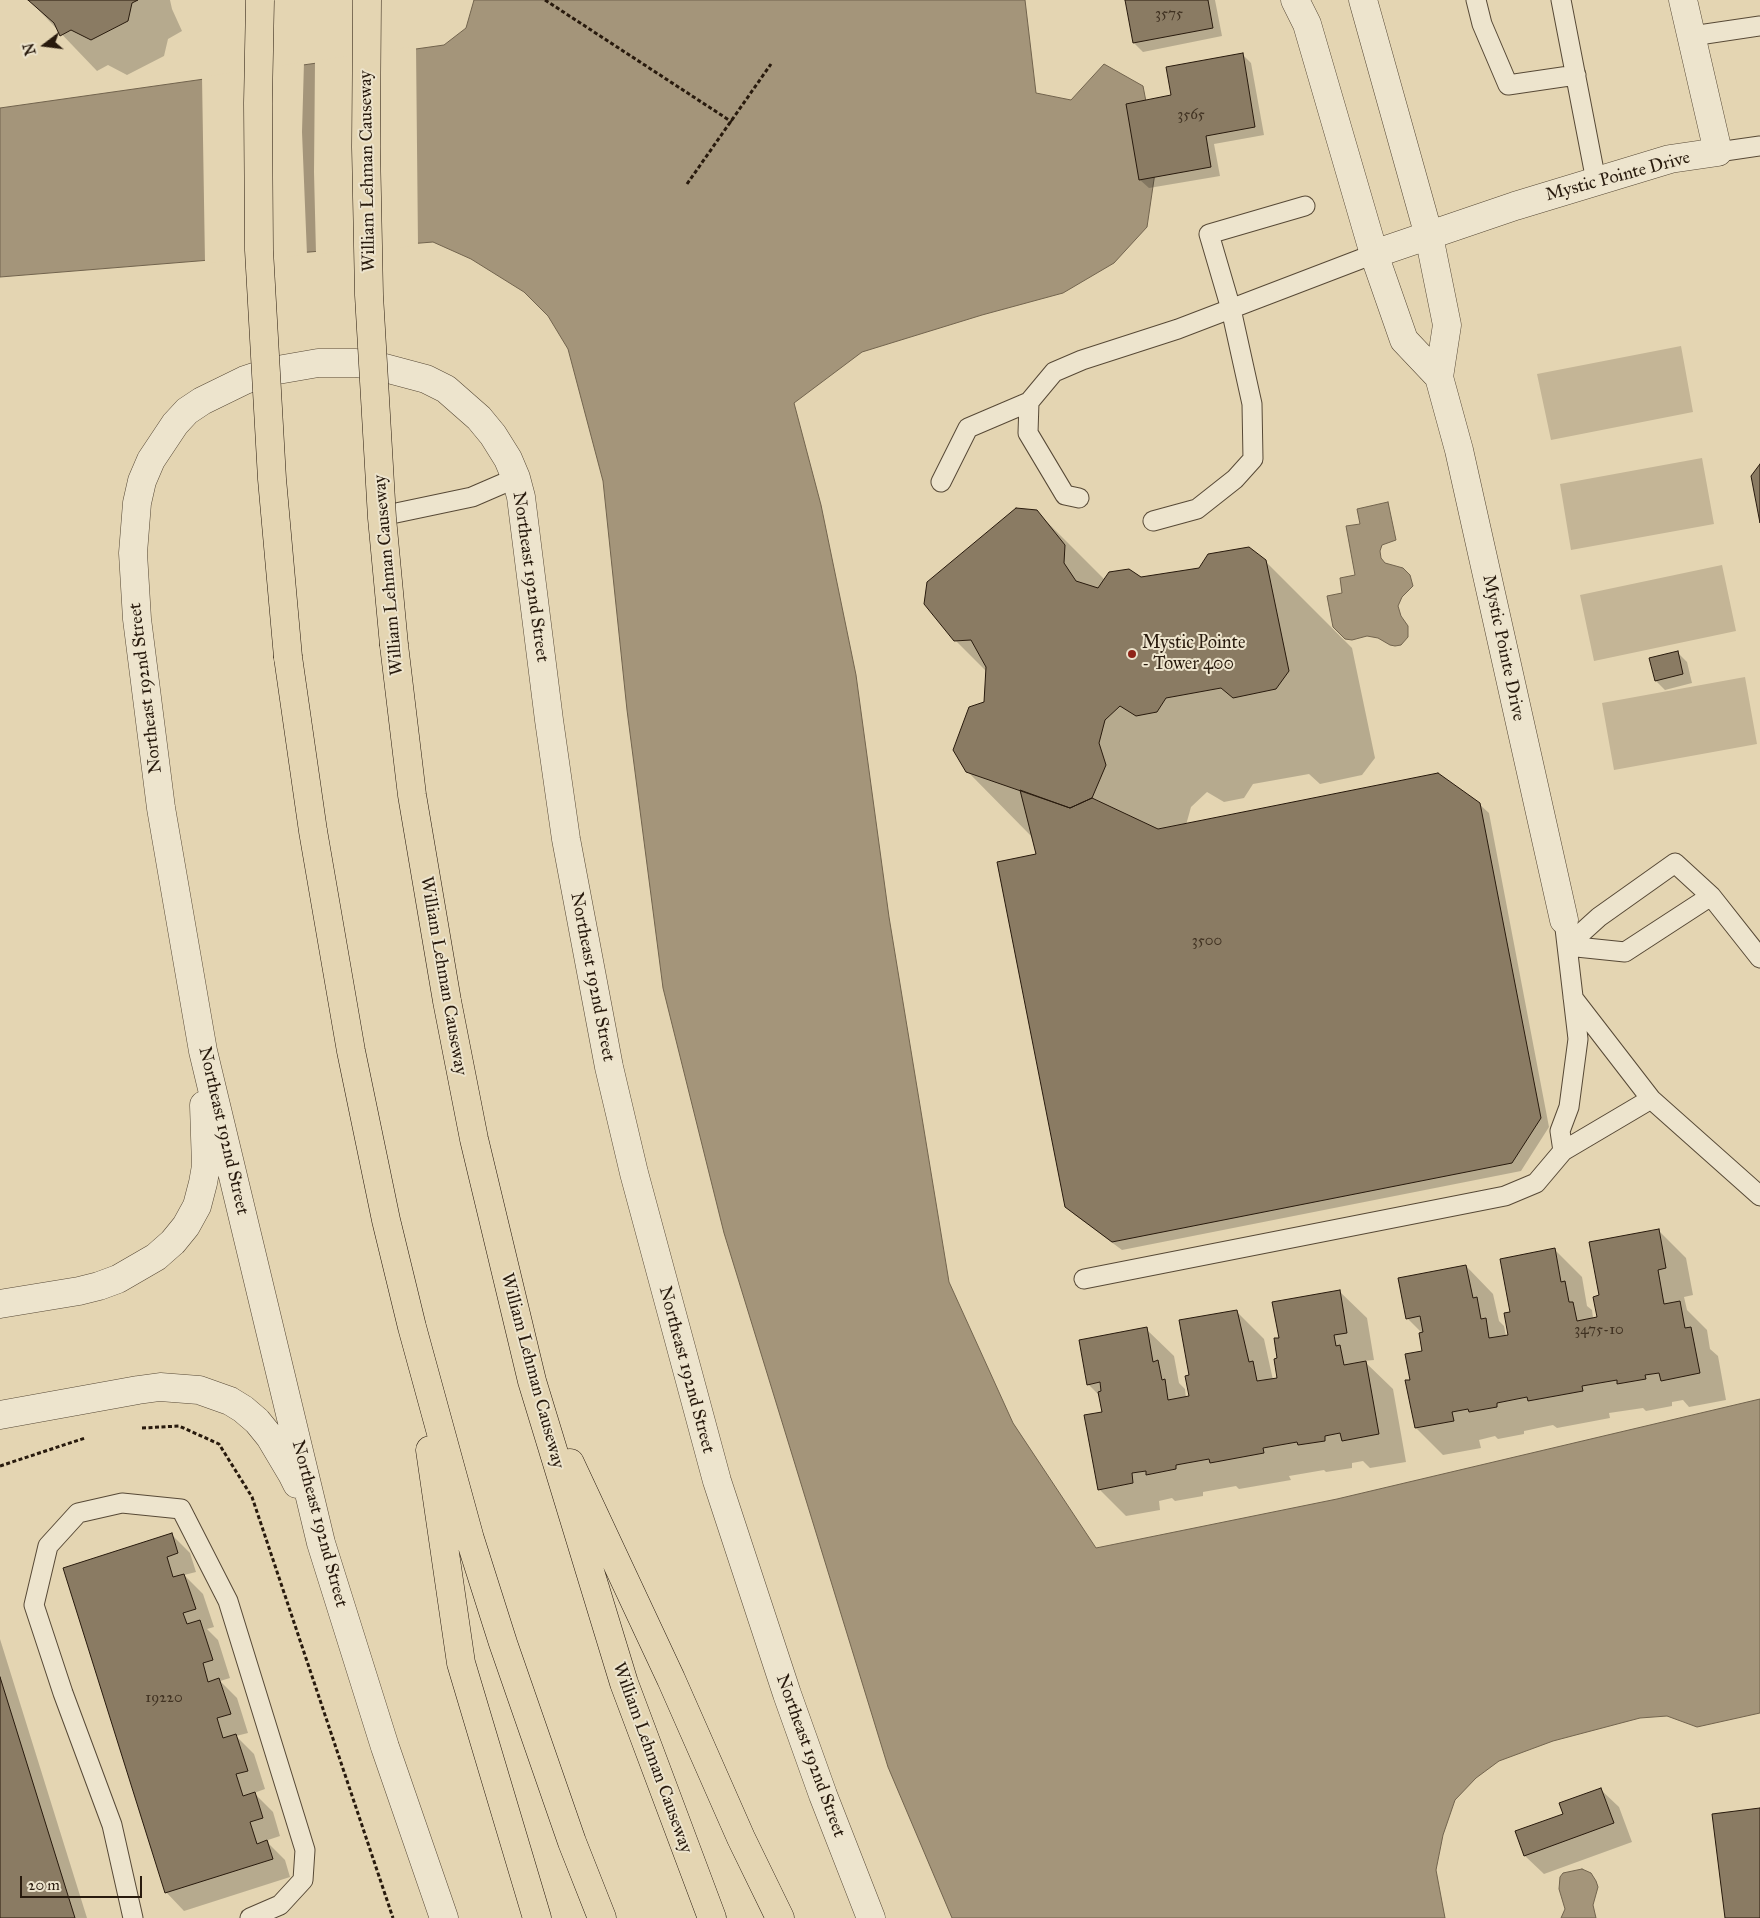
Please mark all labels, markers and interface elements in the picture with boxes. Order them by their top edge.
house number: 3575 [1155,5,1183,23]
north arrow [20,20,70,70]
text: N [20,41,40,57]
street label: William Lehman Causeway [355,70,381,272]
house number: 3565 [1177,106,1205,124]
street label: Mystic Pointe Drive [1543,147,1693,207]
street label: William Lehman Causeway [369,474,409,676]
street label: Northeast 192nd Street [507,490,553,664]
street label: Mystic Pointe Drive [1477,573,1529,723]
street label: Northeast 192nd Street [125,601,167,775]
place label: Mystic Pointe - Tower 400 [1142,633,1245,676]
marker: Mystic Pointe - Tower 400 [1126,648,1138,660]
street label: William Lehman Causeway [415,875,471,1077]
street label: Northeast 192nd Street [565,891,619,1063]
house number: 3500 [1192,932,1222,950]
street label: Northeast 192nd Street [193,1045,253,1217]
street label: William Lehman Causeway [495,1271,569,1471]
street label: Northeast 192nd Street [653,1284,719,1456]
house number: 3475-10 [1574,1321,1624,1339]
street label: Northeast 192nd Street [286,1438,352,1610]
street label: William Lehman Causeway [607,1660,697,1856]
street label: Northeast 192nd Street [770,1672,850,1840]
house number: 19220 [145,1689,183,1707]
scale bar [22,1866,145,1898]
text: 20 m [28,1876,60,1894]

